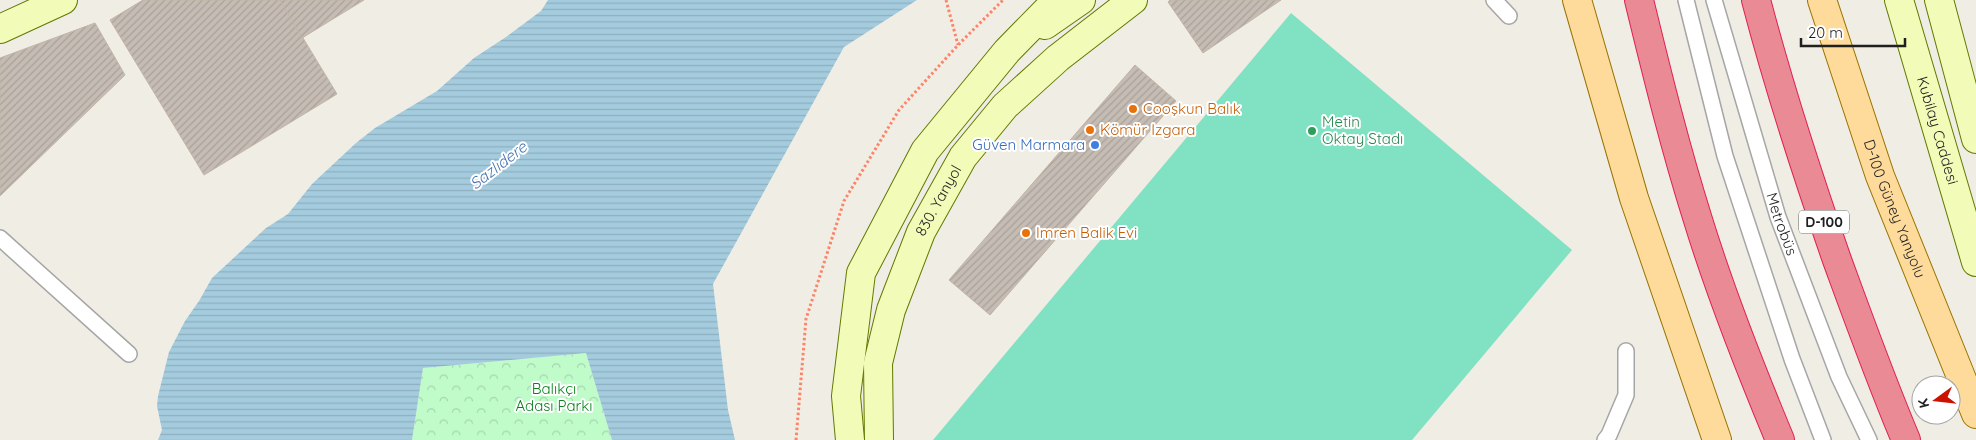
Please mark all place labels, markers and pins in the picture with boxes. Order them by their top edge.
place label: Cooşkun Balık [1143,99,1241,118]
marker: Cooşkun Balık [1127,103,1139,115]
place label: Metin Oktay Stadı [1322,112,1403,148]
place label: Kömür Izgara [1100,120,1195,139]
marker: Kömür Izgara [1084,124,1096,136]
marker: Metin Oktay Stadı [1306,125,1318,137]
place label: Güven Marmara [972,135,1085,154]
marker: Güven Marmara [1089,139,1101,151]
place label: Imren Balik Evi [1036,223,1137,242]
marker: Imren Balik Evi [1020,227,1032,239]

